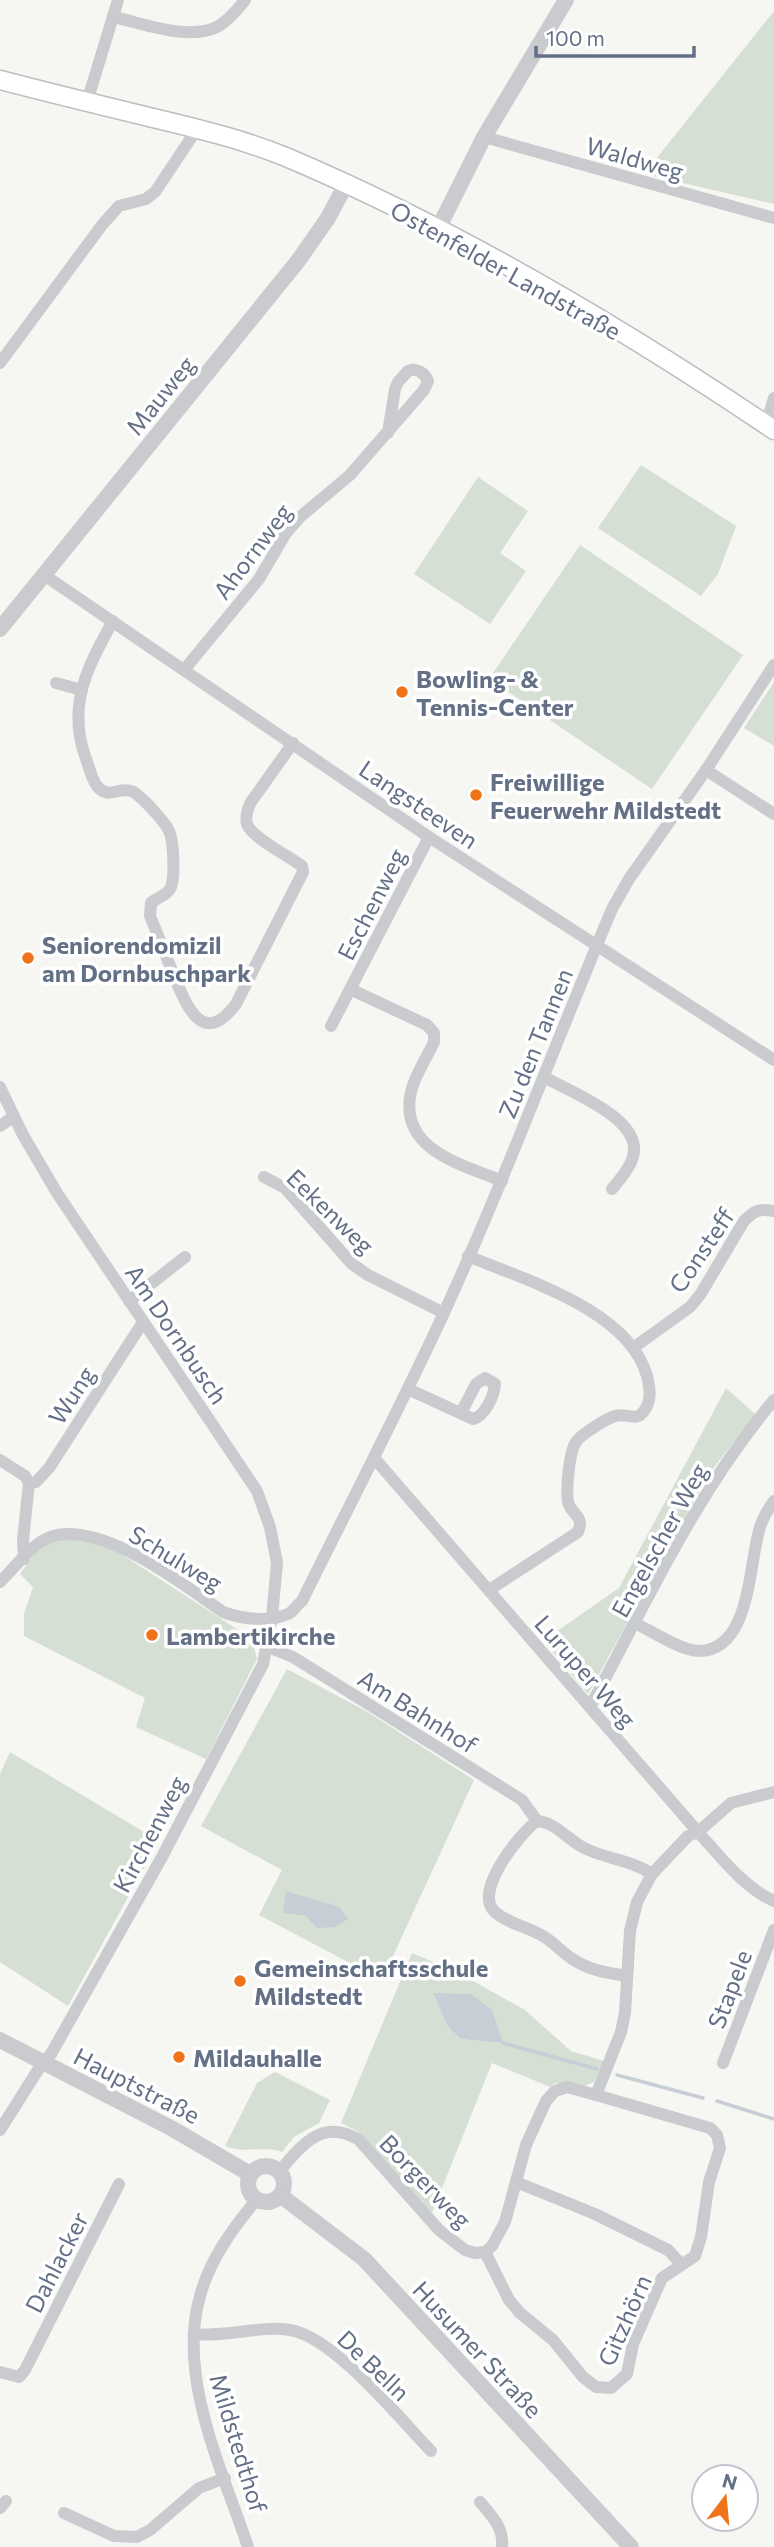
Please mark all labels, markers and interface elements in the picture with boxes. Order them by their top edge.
scale bar [536,14,694,58]
text: 100 m [546,25,605,50]
street label: Waldweg [583,130,687,186]
street label: Ostenfelder Landstraße [386,195,626,345]
street label: Mauweg [119,350,201,440]
street label: Ahornweg [207,497,297,605]
place label: Bowling- & Tennis-Center [416,664,574,721]
marker: Bowling- & Tennis-Center [394,684,410,700]
street label: Langsteeven [354,754,484,854]
place label: Freiwillige Feuerwehr Mildstedt [490,767,721,824]
marker: Freiwillige Feuerwehr Mildstedt [468,787,484,803]
street label: Eschenweg [331,843,411,965]
place label: Seniorendomizil am Dornbuschpark [42,930,251,987]
marker: Seniorendomizil am Dornbuschpark [20,950,36,966]
street label: Zu den Tannen [492,964,578,1122]
street label: Eekenweg [281,1162,381,1260]
street label: Consteff [662,1202,740,1298]
street label: Am Dornbusch [120,1259,234,1409]
street label: Wung [42,1360,100,1430]
street label: Engelscher Weg [605,1458,713,1622]
street label: Schulweg [124,1519,228,1597]
street label: Luruper Weg [529,1609,643,1733]
place label: Lambertikirche [166,1621,335,1650]
marker: Lambertikirche [144,1627,160,1643]
street label: Am Bahnhof [353,1663,483,1759]
street label: Kirchenweg [106,1771,192,1897]
street label: Stapele [701,1946,757,2032]
place label: Gemeinschaftsschule Mildstedt [254,1953,488,2010]
marker: Gemeinschaftsschule Mildstedt [232,1973,248,1989]
street label: Hauptstraße [69,2041,205,2129]
place label: Mildauhalle [193,2043,322,2072]
marker: Mildauhalle [171,2049,187,2065]
street label: Borgerweg [374,2128,478,2234]
street label: Dahlacker [18,2206,94,2317]
street label: Gitzhörn [591,2270,657,2370]
street label: Husumer Straße [407,2275,549,2423]
street label: De Belln [332,2324,416,2406]
street label: Mildstedthof [204,2370,274,2516]
north arrow [690,2463,760,2533]
text: N [720,2468,740,2494]

